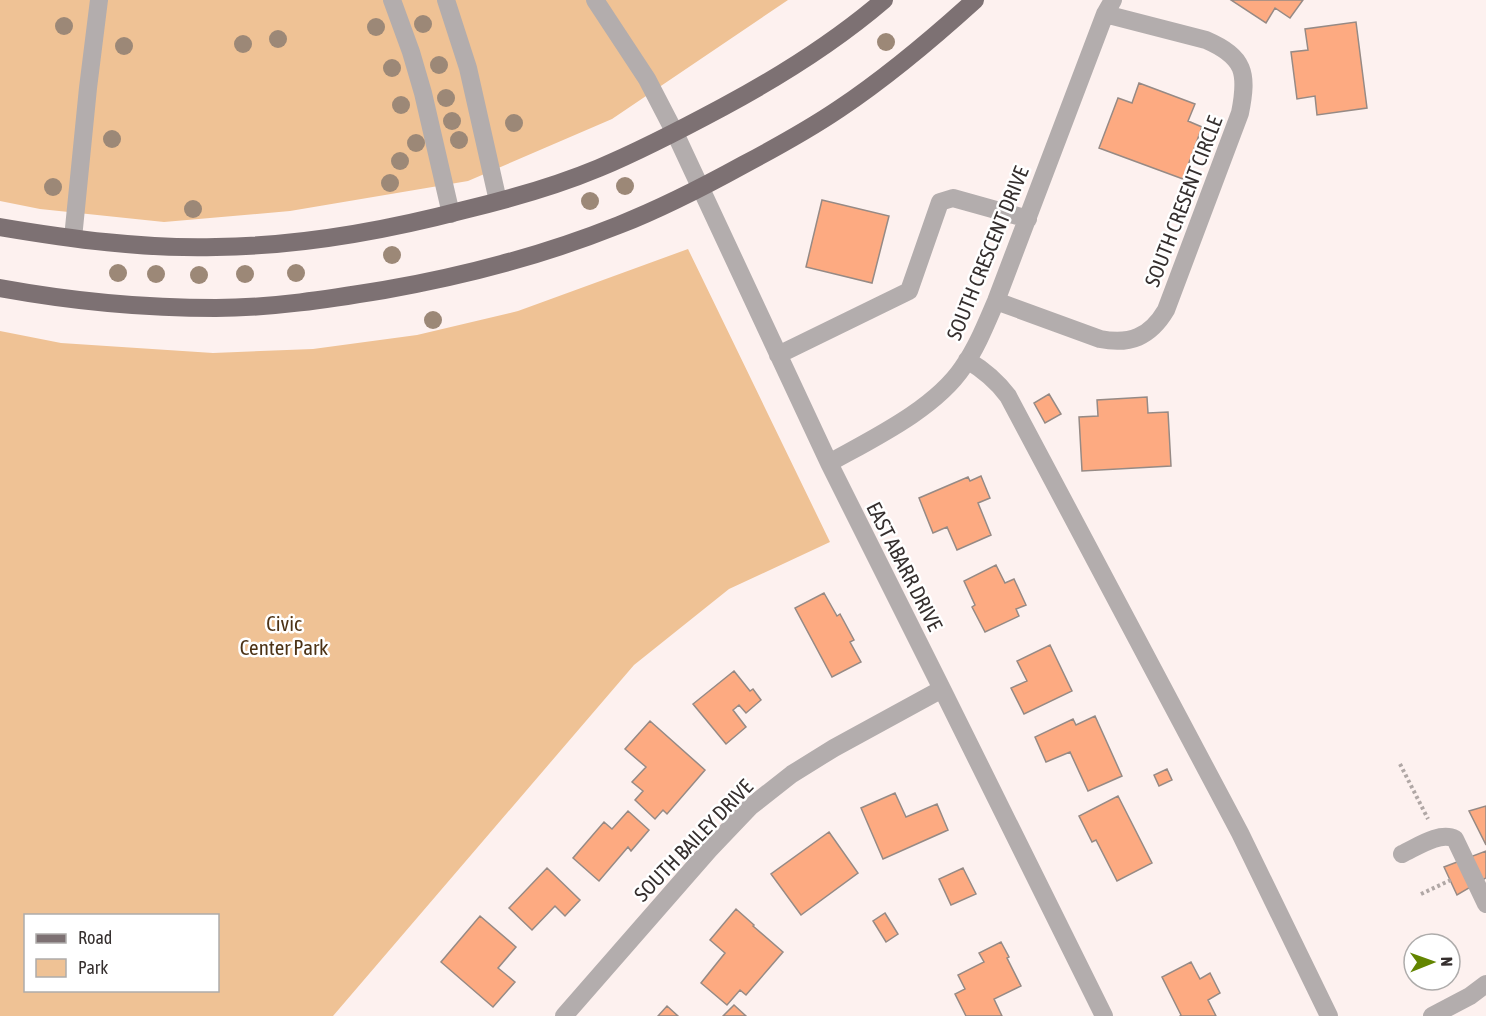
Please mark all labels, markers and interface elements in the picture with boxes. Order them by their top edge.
street label: SOUTH CRESENT CIRCLE [1139,112,1227,290]
street label: SOUTH CRESCENT DRIVE [941,163,1033,343]
street label: EAST ABARR DRIVE [862,498,948,634]
park label: Civic Center Park [240,611,328,659]
street label: SOUTH BAILEY DRIVE [629,774,757,906]
legend [24,914,219,992]
text: Road [78,927,112,948]
north arrow [1402,932,1462,992]
text: Park [78,957,108,978]
text: N [1438,957,1456,967]

